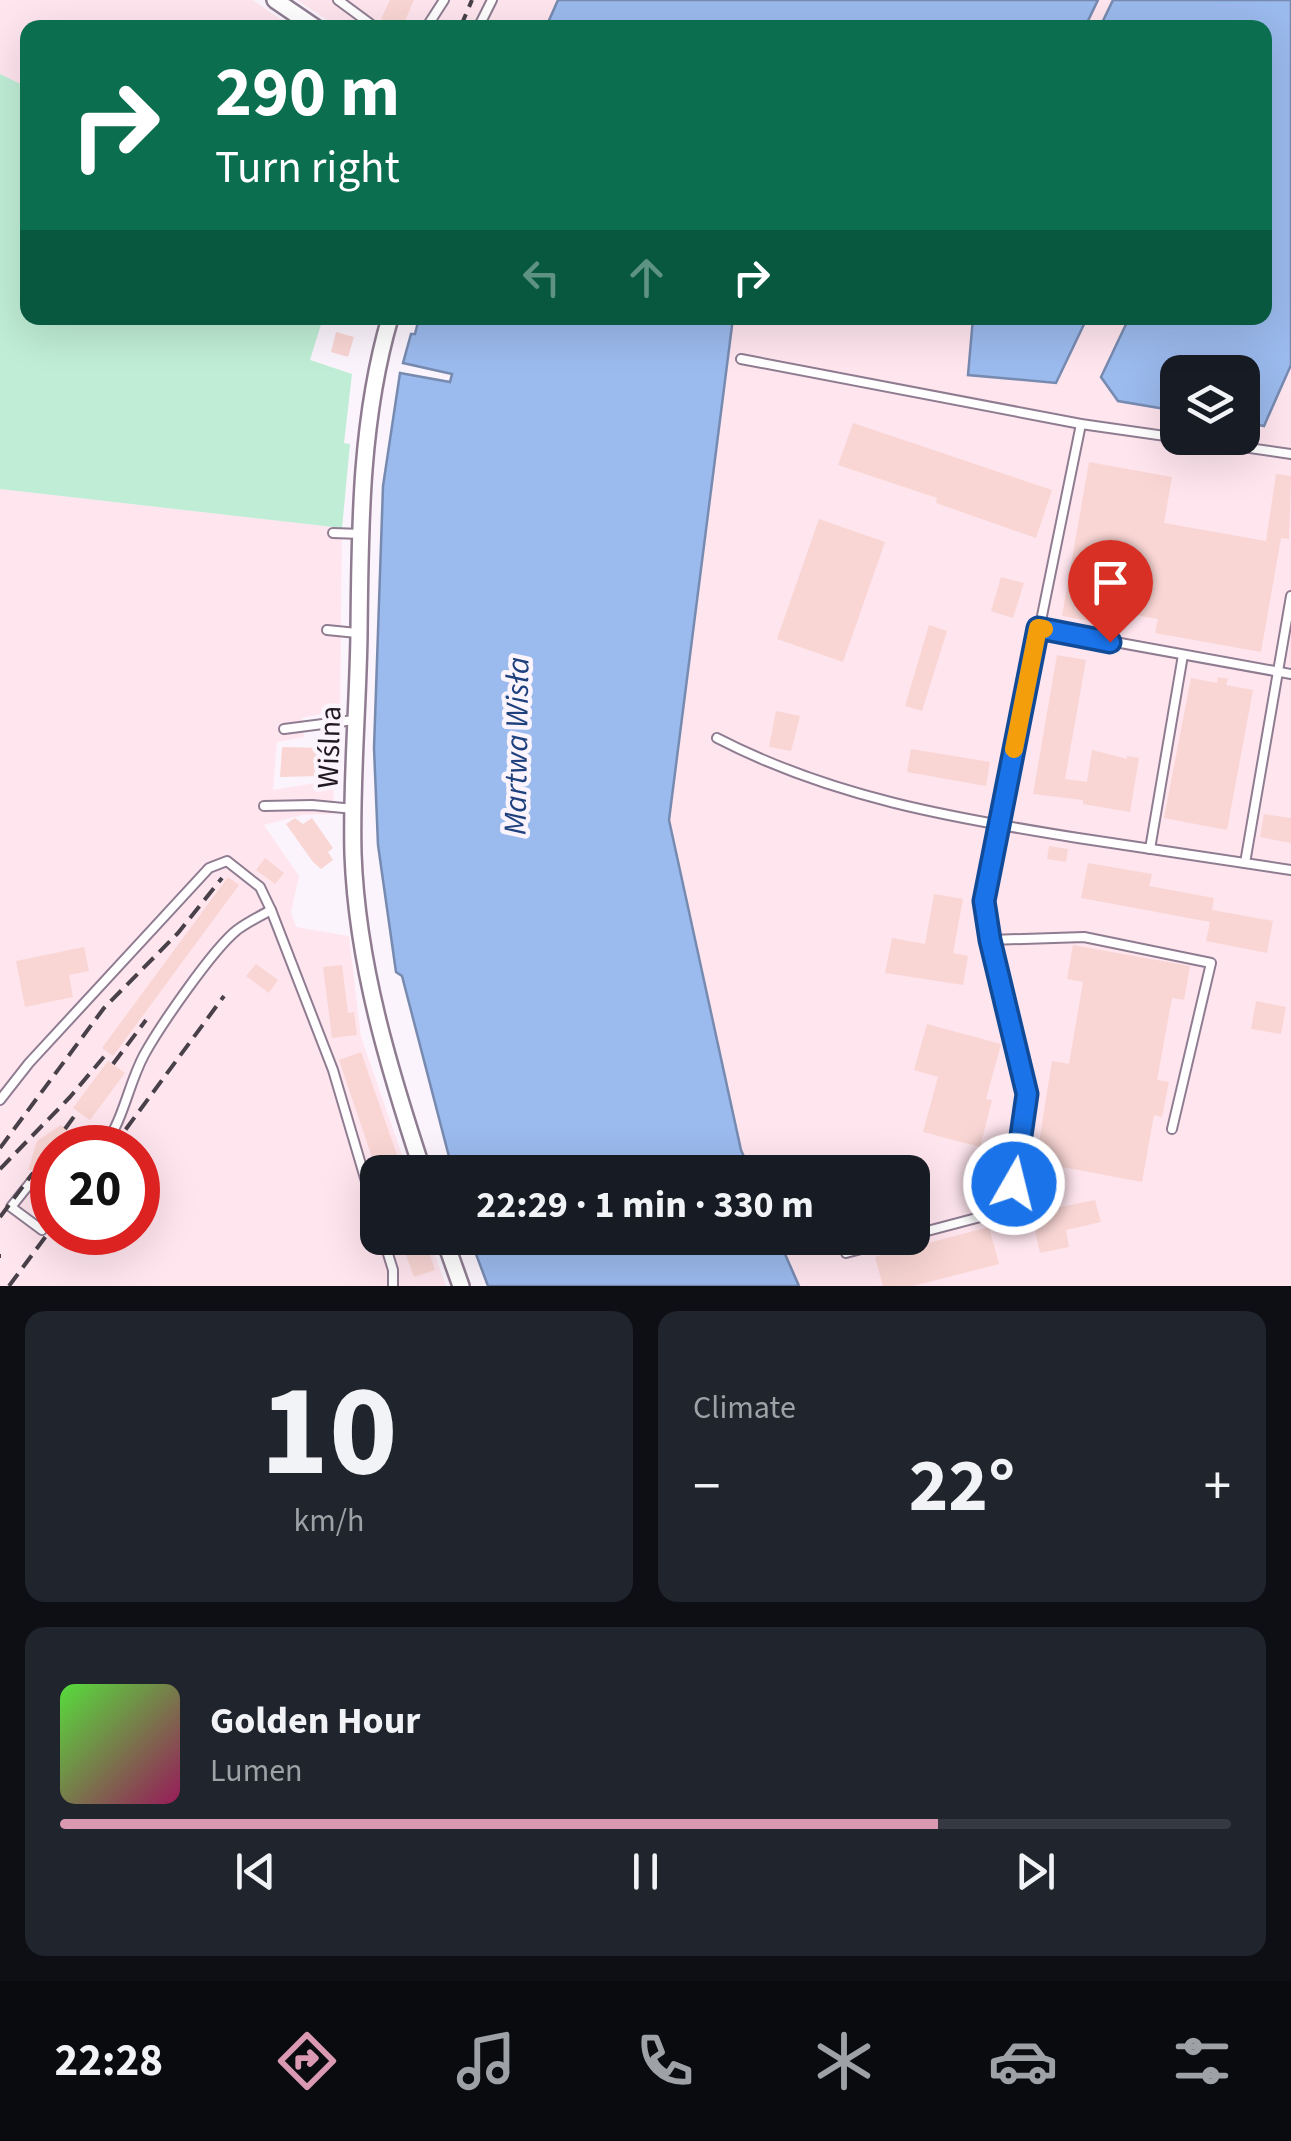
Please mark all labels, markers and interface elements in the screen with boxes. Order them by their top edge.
text: 290 m [215,43,400,143]
icon: right [50,60,180,190]
text: Turn right [215,136,400,200]
icon: left [514,250,569,305]
icon: ahead [619,250,674,305]
icon: right [724,250,779,305]
map controls [1160,355,1260,455]
button: layers [1160,355,1260,455]
pin [1068,540,1153,643]
icon: arrive [1083,555,1138,610]
water label: Martwa Wisła [492,657,542,835]
street label: Wiślna [307,705,352,789]
speed limit sign: 20 [30,1125,160,1255]
position arrow [962,1132,1066,1236]
text: 22:29 · 1 min · 330 m [476,1178,814,1232]
text: 10 [260,1340,398,1525]
text: Climate [693,1385,796,1431]
text: 22° [909,1433,1015,1540]
text: − [693,1448,720,1526]
text: + [1204,1448,1231,1526]
text: km/h [294,1498,364,1544]
text: Golden Hour [210,1694,420,1748]
text: Lumen [210,1748,303,1794]
icon: previous [228,1844,283,1899]
icon: pause [618,1844,673,1899]
icon: next [1008,1844,1063,1899]
icon: directions [272,2026,342,2096]
icon: music [451,2026,521,2096]
icon: phone [630,2026,700,2096]
icon: climate [809,2026,879,2096]
icon: car [988,2026,1058,2096]
icon: filters [1167,2026,1237,2096]
text: 22:28 [54,2029,163,2093]

